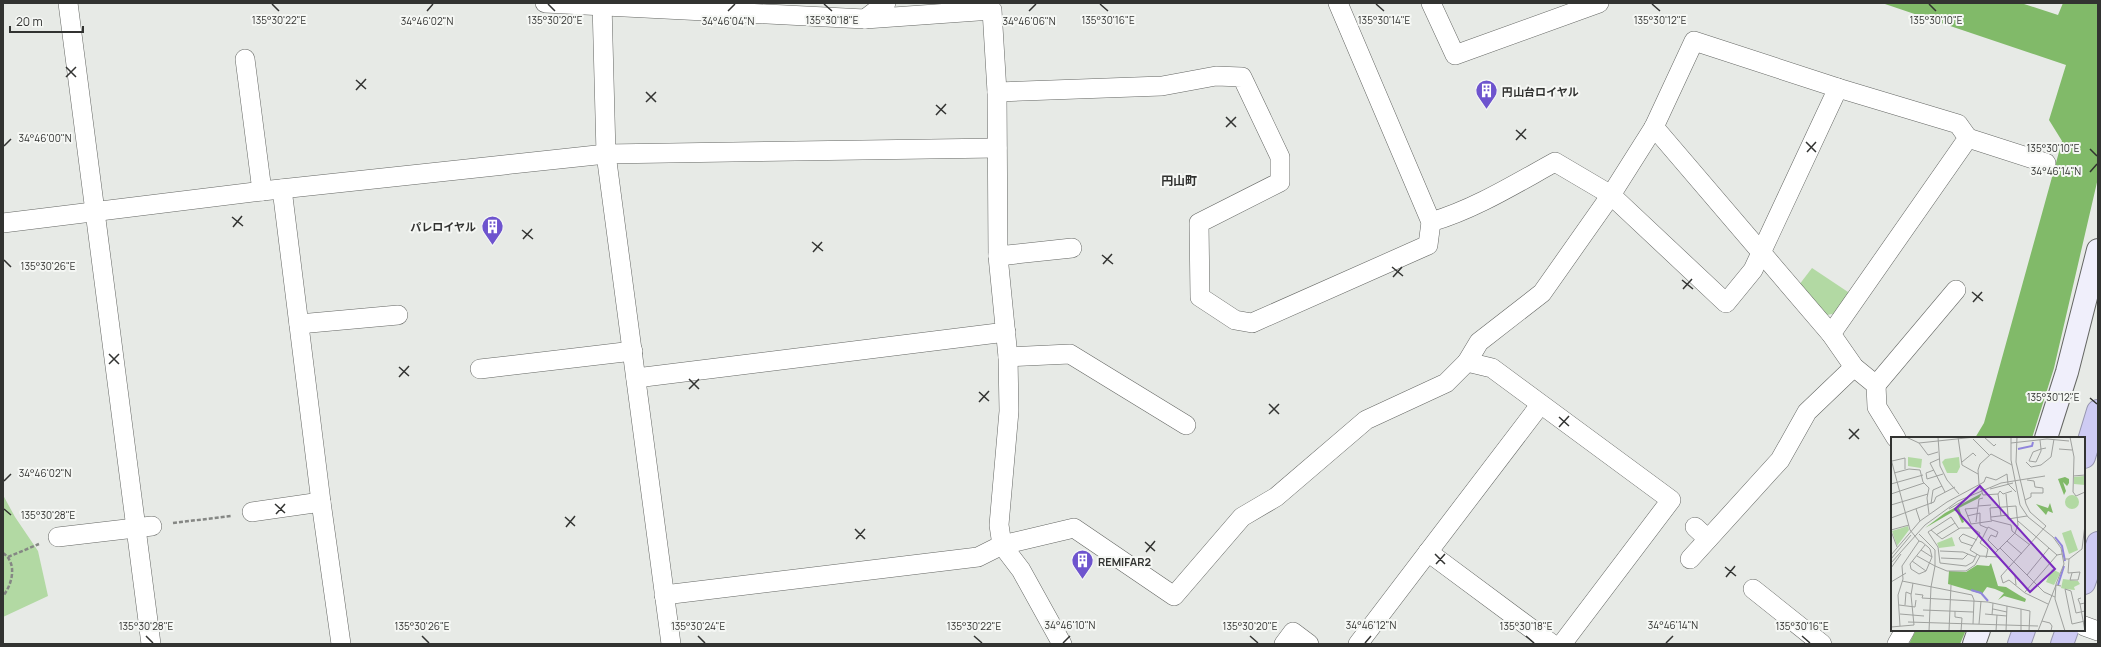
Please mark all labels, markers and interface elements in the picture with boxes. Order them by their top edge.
scale bar [10,8,83,34]
text: 20 m [16,13,43,30]
text: 135°30'22"E [252,13,307,27]
text: 135°30'20"E [528,13,583,27]
text: 135°30'18"E [806,13,859,27]
text: 135°30'16"E [1081,13,1135,27]
text: 135°30'14"E [1358,13,1411,27]
text: 135°30'12"E [1634,13,1687,27]
text: 135°30'10"E [1909,13,1963,27]
text: 34°46'02"N [401,14,454,28]
text: 34°46'04"N [702,14,754,28]
text: 34°46'06"N [1002,14,1056,28]
building icon: 円山台ロイヤル [1474,78,1500,111]
place label: 円山台ロイヤル [1502,84,1579,99]
text: 34°46'00"N [18,131,72,145]
text: 135°30'10"E [2026,141,2080,155]
text: 34°46'14"N [2031,164,2081,178]
district label: 円山町 [1161,172,1197,189]
building icon: パレロイヤル [479,213,505,246]
place label: パレロイヤル [410,219,476,234]
text: 135°30'26"E [21,259,76,273]
text: 135°30'12"E [2027,390,2080,404]
inset map [1891,437,2085,631]
text: 34°46'02"N [19,466,72,480]
text: 135°30'28"E [21,508,76,522]
building icon: REMIFAR2 [1069,548,1095,581]
place label: REMIFAR2 [1098,554,1151,569]
text: 34°46'10"N [1045,618,1096,632]
text: 34°46'12"N [1346,618,1396,632]
text: 34°46'14"N [1648,618,1698,632]
text: 135°30'28"E [119,619,174,633]
text: 135°30'26"E [395,619,450,633]
text: 135°30'24"E [671,619,725,633]
text: 135°30'22"E [947,619,1002,633]
text: 135°30'20"E [1223,619,1278,633]
text: 135°30'18"E [1500,619,1553,633]
text: 135°30'16"E [1775,619,1829,633]

